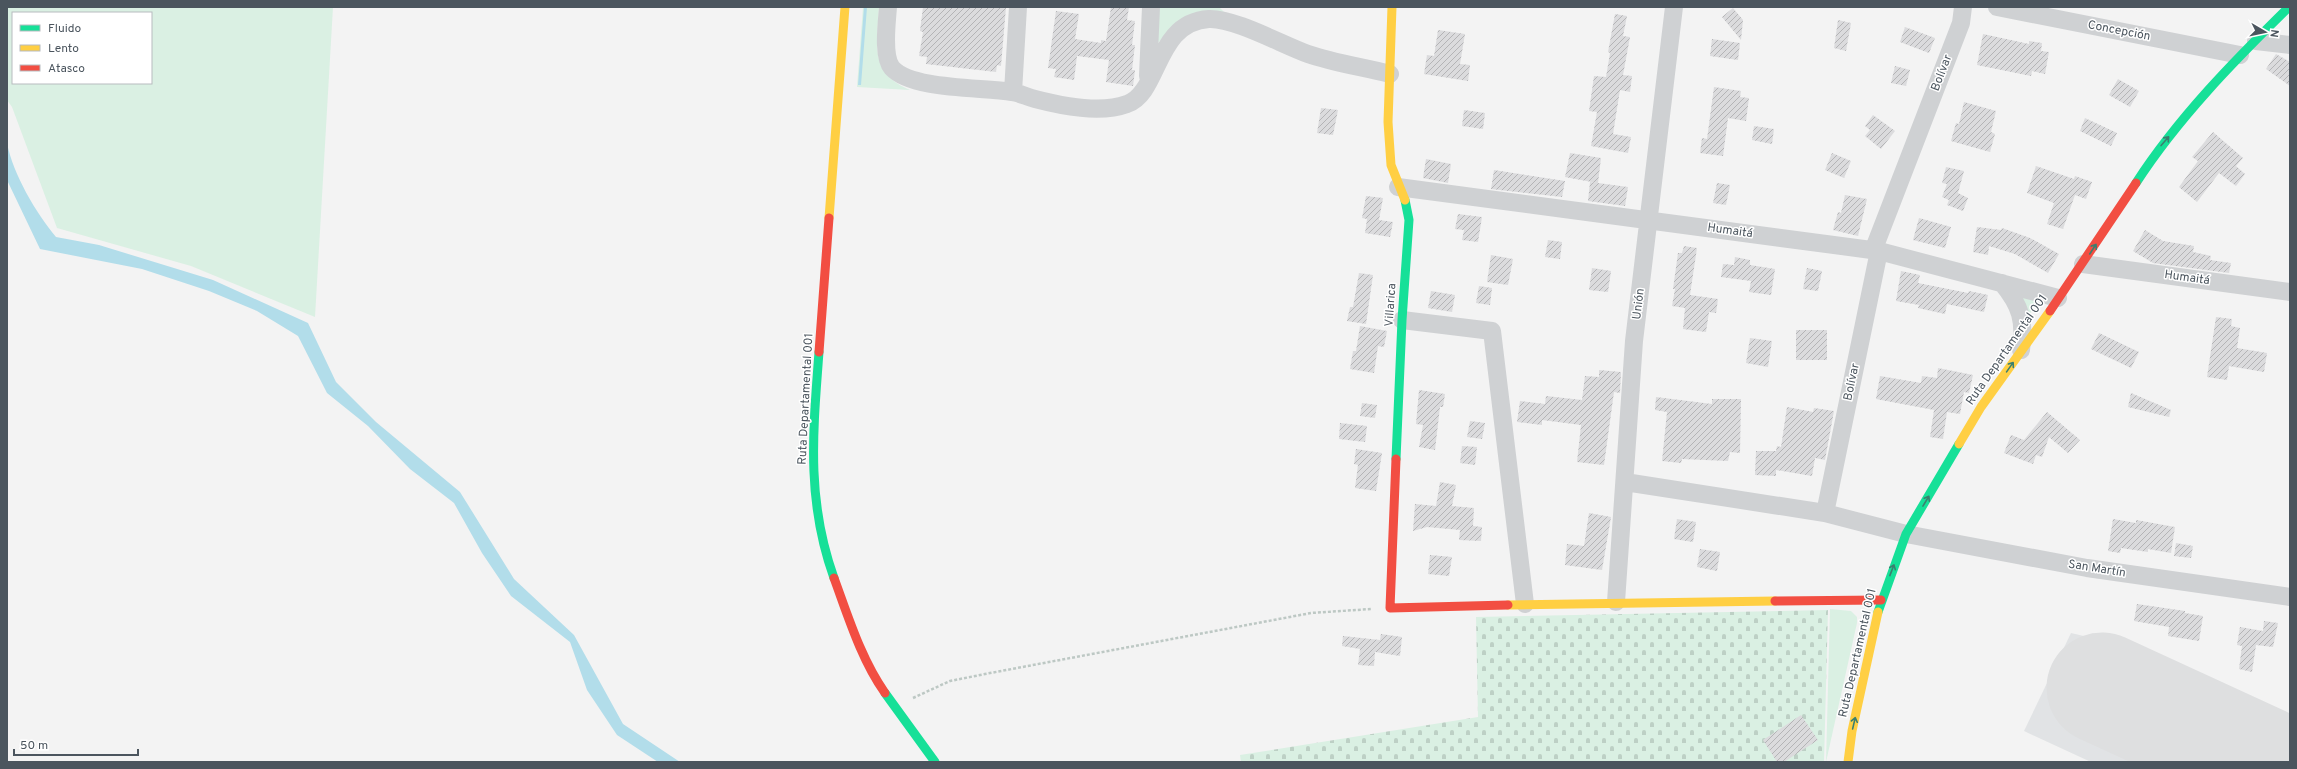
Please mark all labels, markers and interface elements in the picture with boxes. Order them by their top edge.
legend [12,12,152,84]
north arrow [2245,12,2285,52]
street label: Concepción [2086,17,2152,45]
text: Fluido [48,21,81,37]
text: N [2266,28,2281,38]
text: Lento [48,41,79,57]
street label: Bolívar [1928,52,1956,94]
text: Atasco [48,61,85,77]
one-way arrow [2160,136,2169,146]
street label: Humaitá [1706,220,1754,242]
one-way arrow [2089,244,2097,255]
street label: Humaitá [2163,267,2211,289]
street label: Villarica [1382,283,1400,327]
street label: Unión [1629,287,1649,321]
street label: Ruta Departamental 001 [1963,291,2051,409]
street label: Ruta Departamental 001 [795,333,817,465]
street label: Bolívar [1840,361,1864,402]
one-way arrow [2005,361,2014,372]
one-way arrow [1922,495,1930,507]
street label: San Martín [2067,557,2127,581]
one-way arrow [1889,565,1897,577]
street label: Ruta Departamental 001 [1835,587,1881,719]
one-way arrow [1850,717,1858,730]
scale bar [14,731,138,757]
text: 50 m [20,738,48,754]

